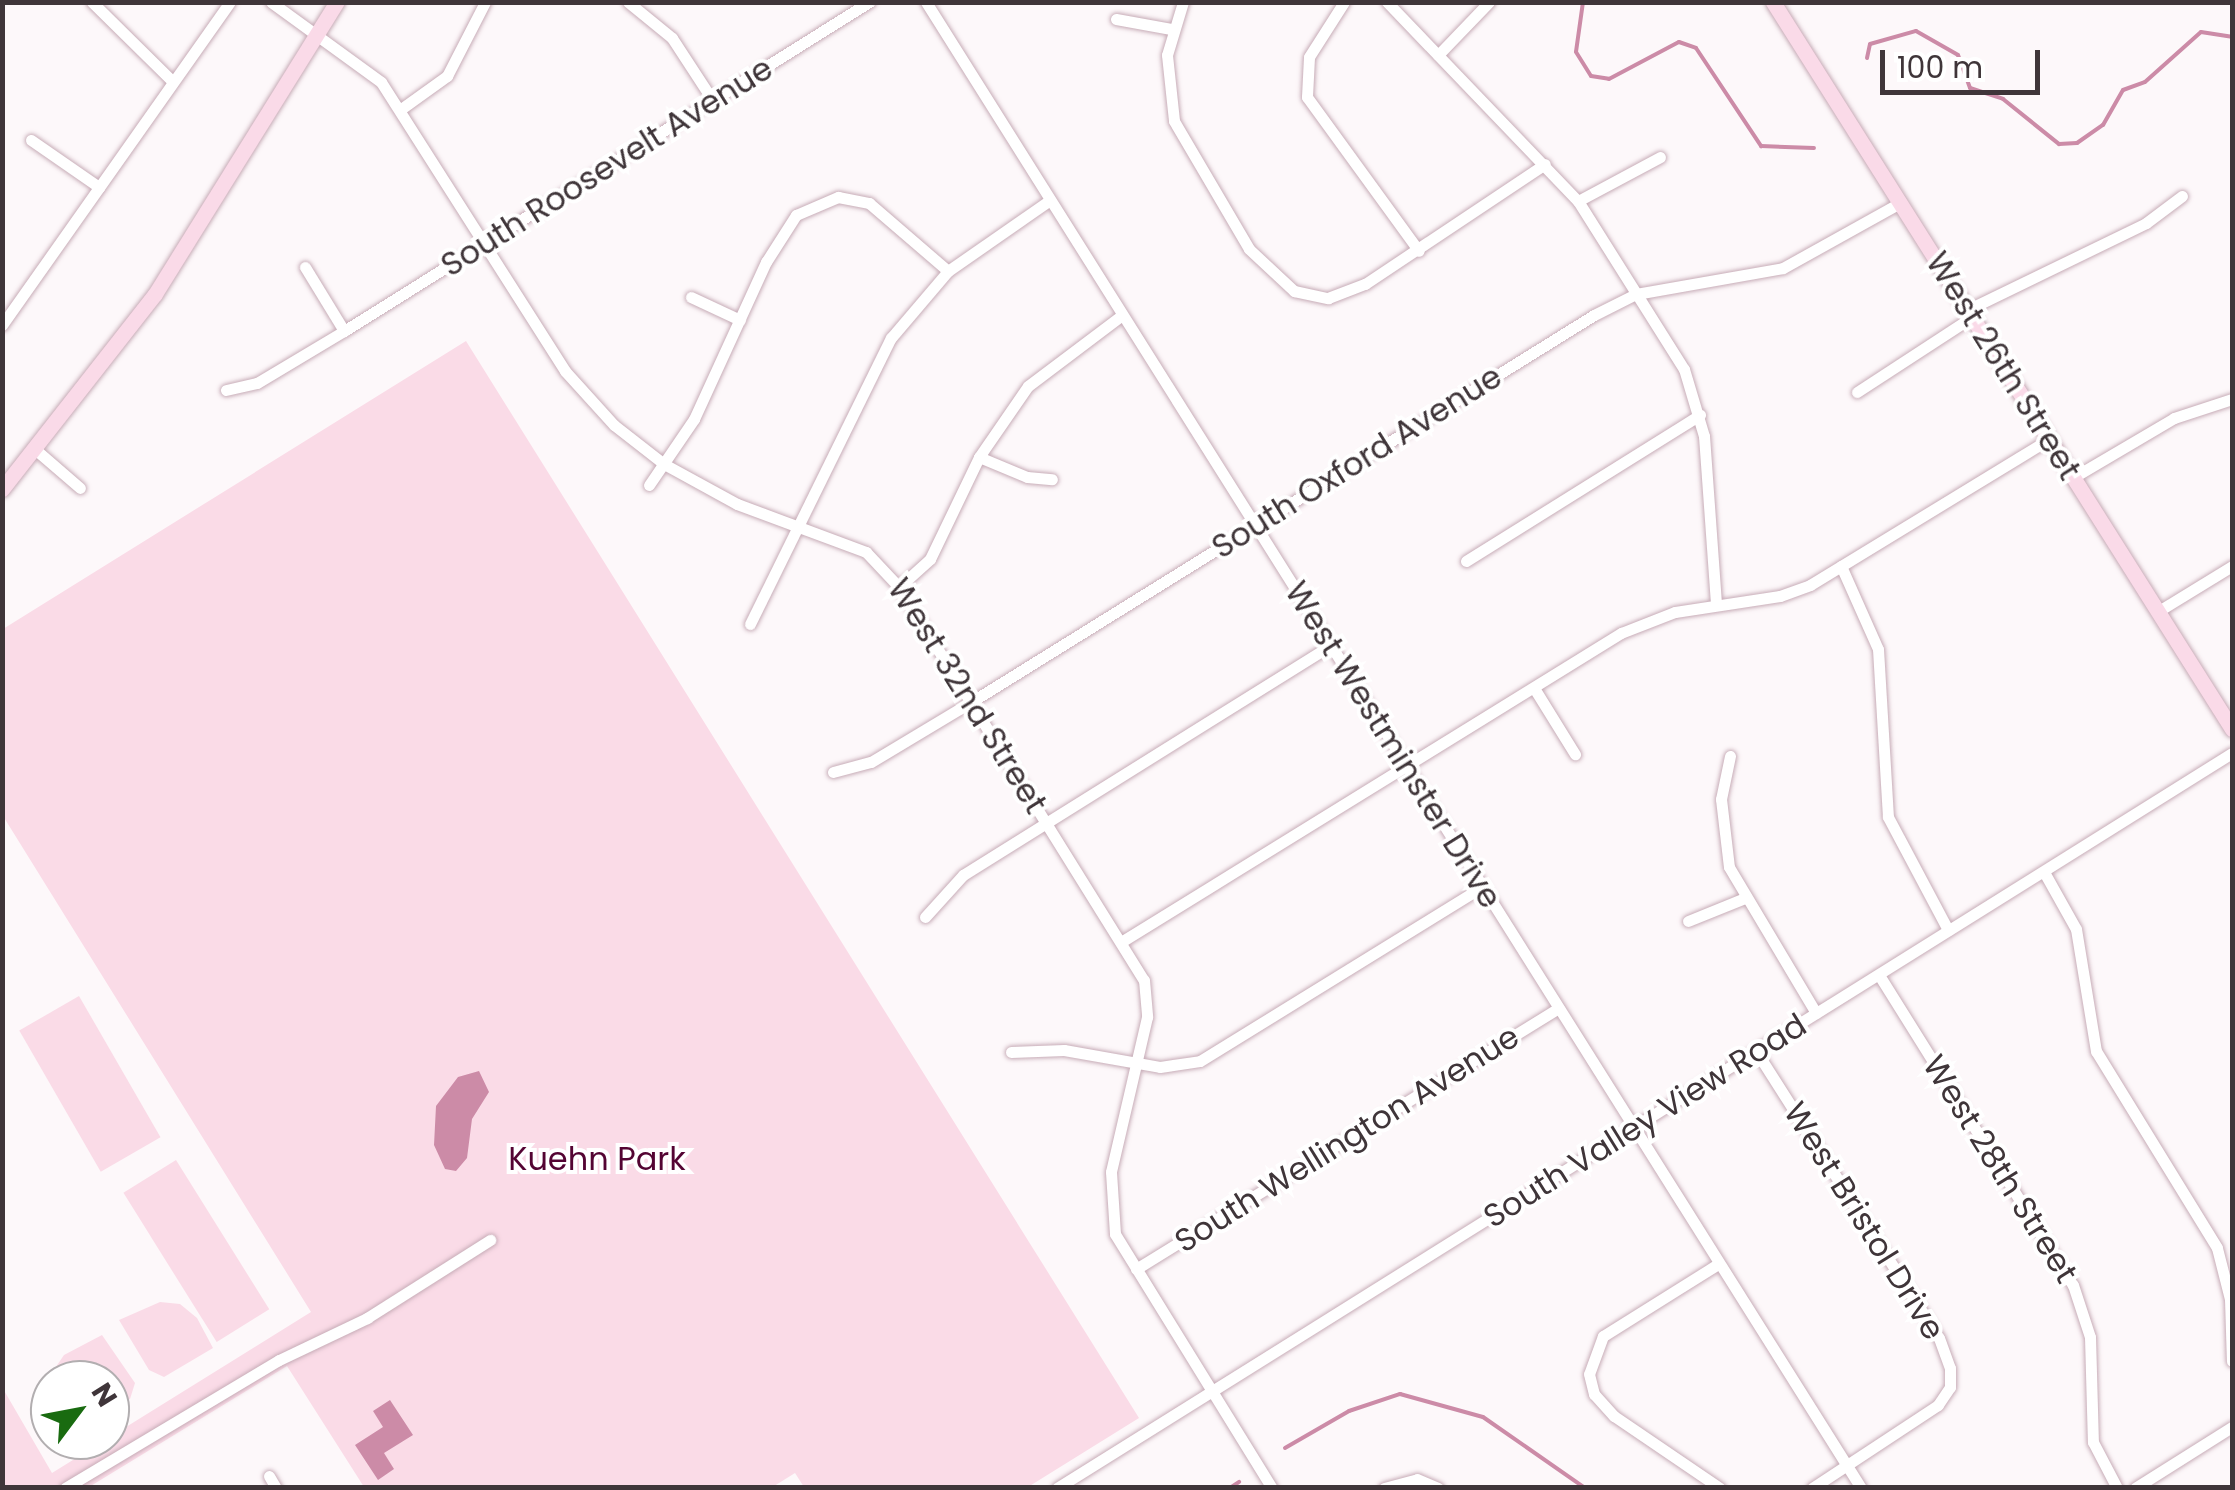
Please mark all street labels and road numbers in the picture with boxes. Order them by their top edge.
street label: South Roosevelt Avenue [434,49,780,285]
street label: West 26th Street [1918,245,2088,487]
street label: South Oxford Avenue [1205,357,1509,567]
street label: West 32nd Street [879,572,1055,820]
street label: West Westminster Drive [1277,575,1509,915]
street label: South Valley View Road [1477,1006,1813,1236]
street label: South Wellington Avenue [1168,1017,1526,1261]
street label: West 28th Street [1915,1048,2085,1290]
street label: West Bristol Drive [1775,1095,1953,1347]

